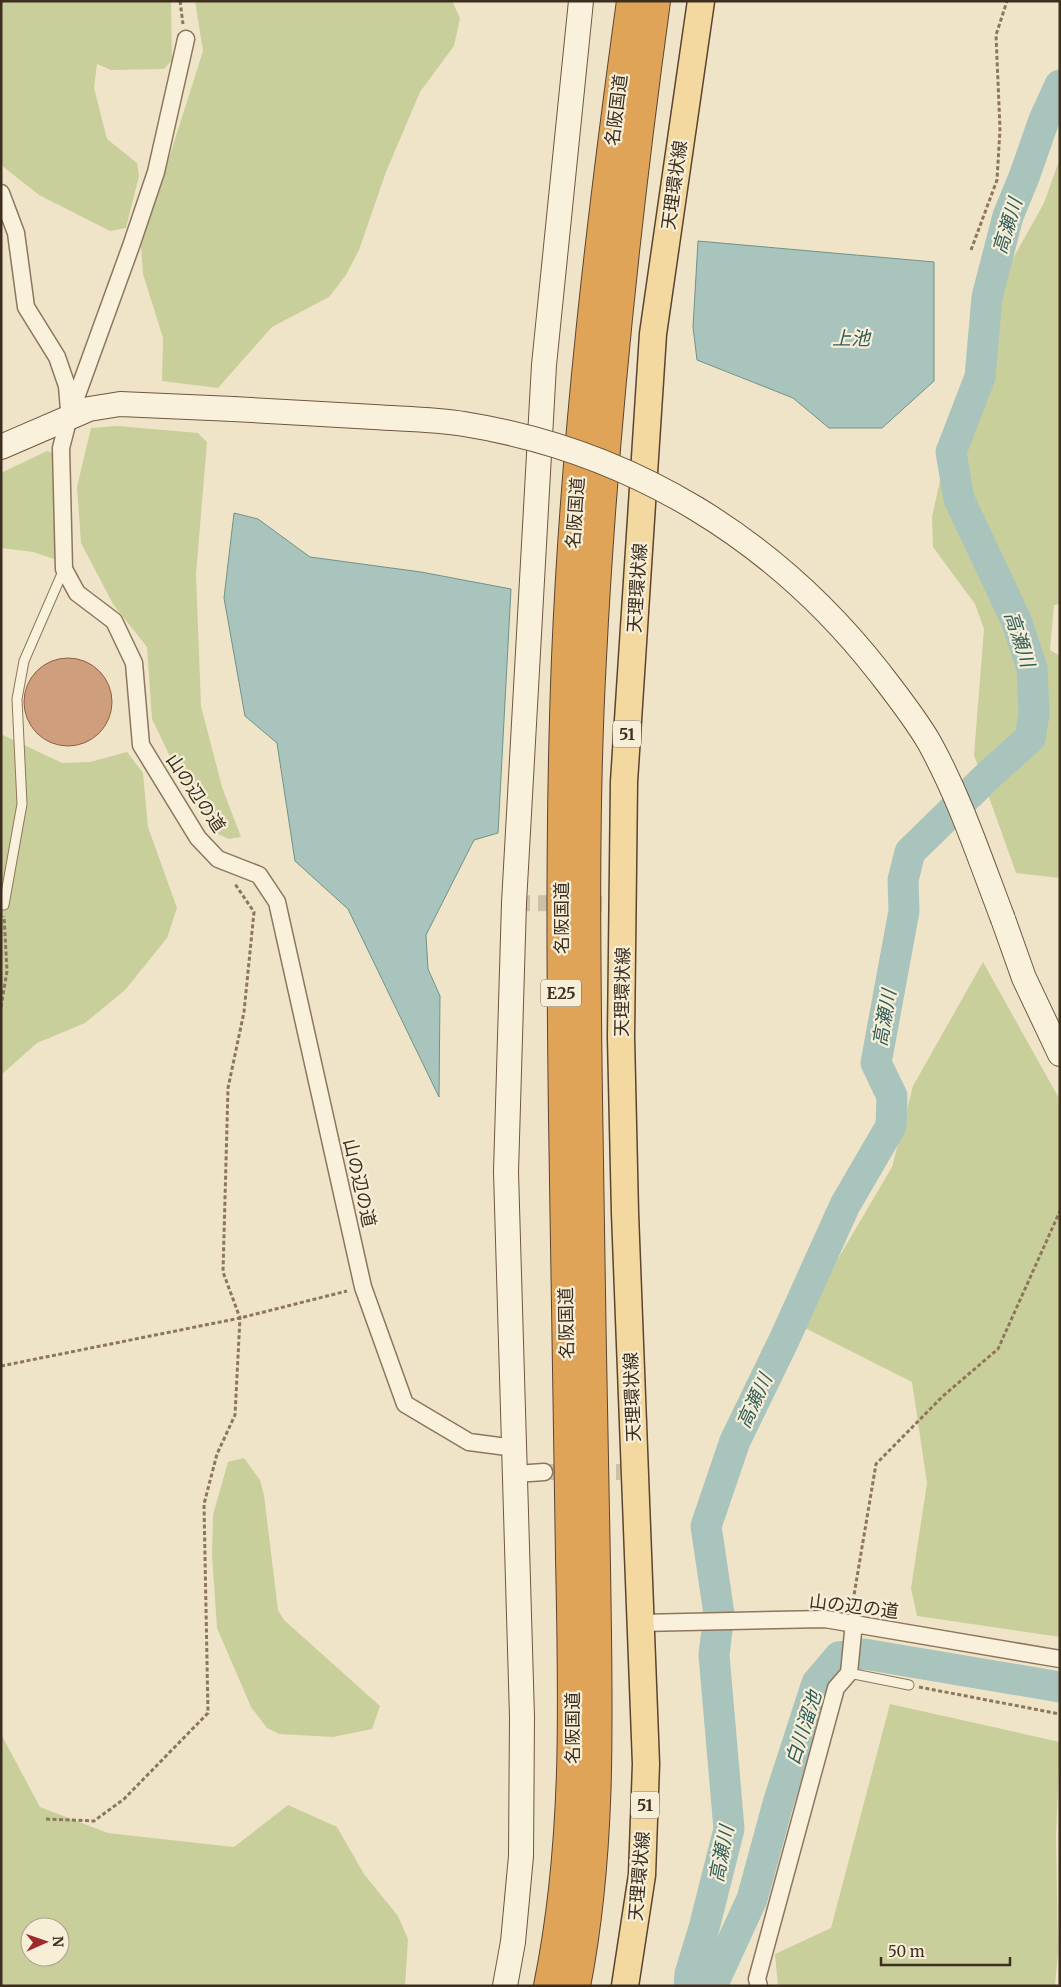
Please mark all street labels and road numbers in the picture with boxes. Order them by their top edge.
street label: 名阪国道 [600,73,632,147]
street label: 天理環状線 [656,139,692,231]
street label: 名阪国道 [561,476,589,550]
street label: 天理環状線 [622,542,652,634]
road number: 51 [613,721,641,748]
street label: 山の辺の道 [161,749,231,837]
street label: 名阪国道 [550,882,573,954]
street label: 天理環状線 [610,947,634,1037]
road number: E25 [541,980,581,1006]
street label: 山の辺の道 [339,1137,381,1229]
street label: 名阪国道 [554,1287,578,1359]
street label: 天理環状線 [619,1352,645,1442]
street label: 山の辺の道 [808,1589,900,1623]
street label: 名阪国道 [561,1692,584,1764]
road number: 51 [631,1792,659,1818]
street label: 天理環状線 [624,1830,654,1922]

